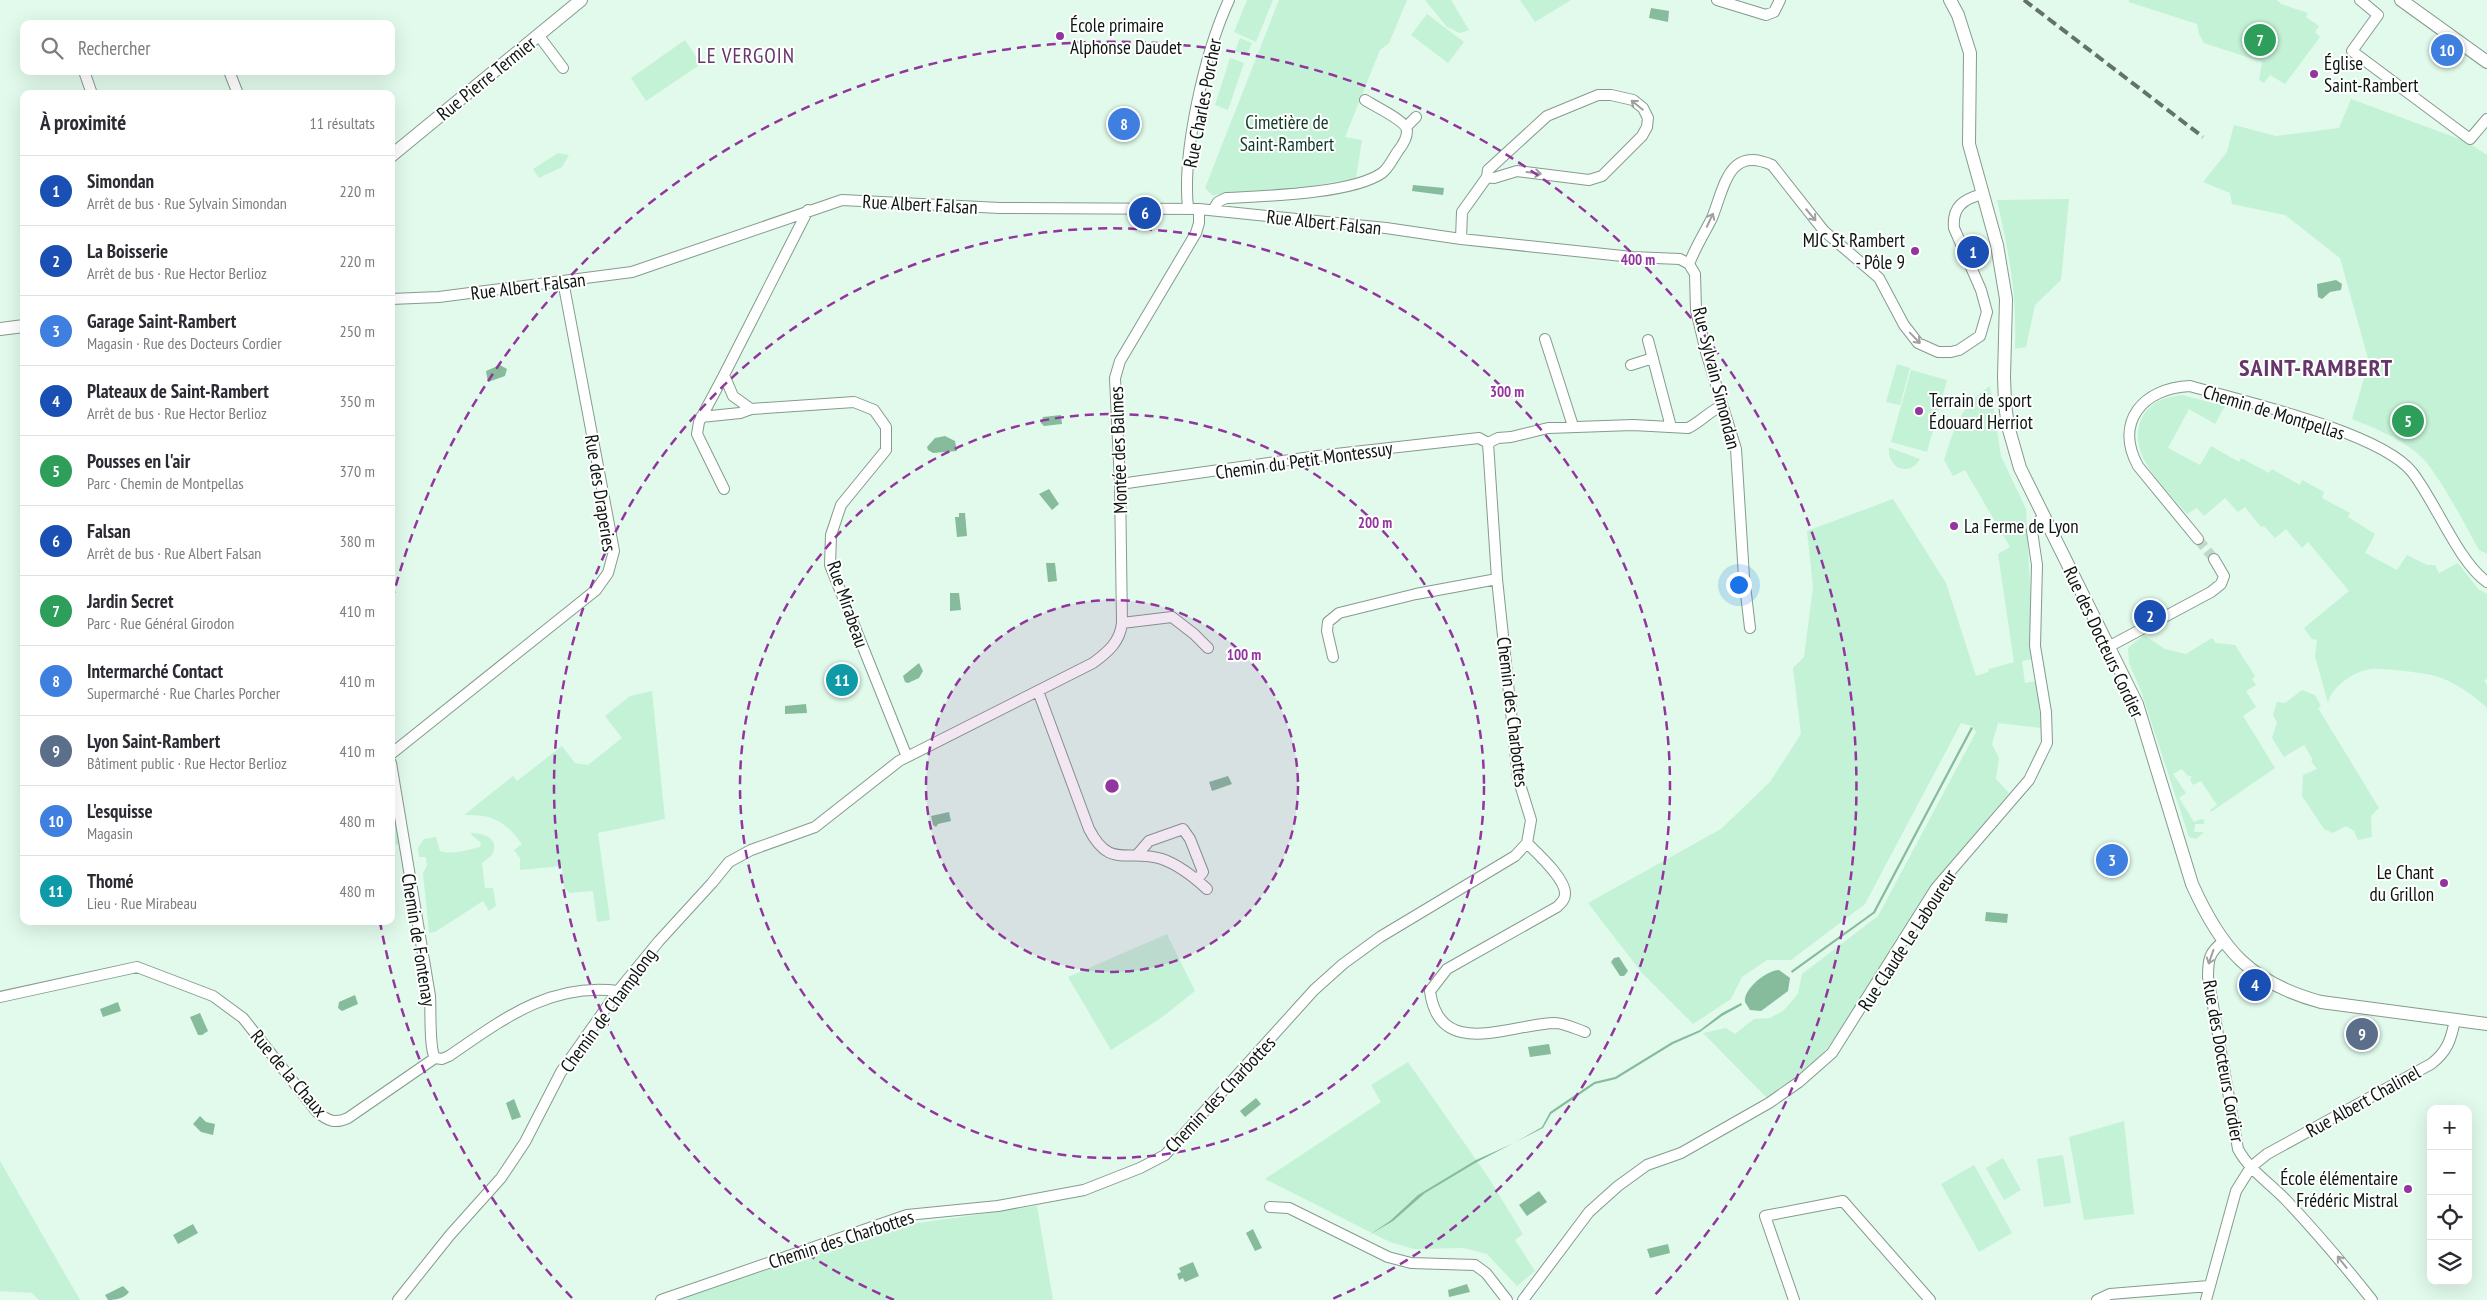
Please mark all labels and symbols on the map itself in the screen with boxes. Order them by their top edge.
place label: École primaire Alphonse Daudet [1070,13,1183,59]
pin: 7 [2244,21,2276,59]
street label: Rue Pierre Termier [432,30,541,125]
marker: École primaire Alphonse Daudet [1054,30,1066,42]
pin: 10 [2431,31,2463,69]
street label: Rue Charles Porcher [1178,35,1226,170]
district label: LE VERGOIN [697,42,795,69]
place label: Église Saint-Rambert [2324,51,2419,97]
marker: Église Saint-Rambert [2308,68,2320,80]
one-way arrow [1631,99,1644,110]
pin: 8 [1108,105,1140,143]
park label: Cimetière de Saint-Rambert [1240,110,1335,156]
one-way arrow [1526,168,1542,178]
street label: Rue Albert Falsan [862,189,978,219]
pin: 6 [1129,194,1161,232]
street label: Rue Albert Falsan [1265,204,1383,240]
one-way arrow [1806,209,1817,222]
one-way arrow [1706,213,1716,228]
place label: MJC St Rambert - Pôle 9 [1803,228,1906,274]
pin: 1 [1957,233,1989,271]
marker: MJC St Rambert - Pôle 9 [1909,245,1921,257]
text: 400 m [1621,250,1655,269]
street label: Rue Albert Falsan [469,267,587,305]
street label: Rue Sylvain Simondan [1688,304,1746,452]
one-way arrow [1909,331,1921,344]
district label: SAINT-RAMBERT [2239,352,2393,383]
street label: Chemin de Montpellas [2200,379,2348,445]
text: 300 m [1490,382,1524,401]
street label: Montée des Balmes [1104,386,1132,514]
place label: Terrain de sport Édouard Herriot [1929,388,2034,434]
pin: 5 [2392,402,2424,440]
marker: Terrain de sport Édouard Herriot [1913,405,1925,417]
street label: Rue des Draperies [580,433,622,553]
street label: Chemin du Petit Montessuy [1214,436,1395,484]
text: 200 m [1358,513,1392,532]
place label: La Ferme de Lyon [1964,514,2079,538]
marker: La Ferme de Lyon [1948,520,1960,532]
street label: Rue Mirabeau [822,557,874,651]
street label: Rue des Docteurs Cordier [2058,562,2150,722]
your location [1726,572,1752,598]
pin: 2 [2134,597,2166,635]
street label: Chemin des Charbottes [1492,636,1534,788]
text: 100 m [1227,645,1261,664]
pin: 11 [826,661,858,699]
centre of rings [1103,777,1121,795]
pin: 3 [2096,841,2128,879]
place label: Le Chant du Grillon [2369,860,2435,906]
street label: Rue Claude Le Laboureur [1852,864,1962,1015]
street label: Chemin de Fontenay [397,872,441,1009]
marker: Le Chant du Grillon [2438,877,2450,889]
street label: Chemin de Champlong [555,943,661,1077]
one-way arrow [2205,949,2215,965]
pin: 4 [2239,966,2271,1004]
street label: Rue des Docteurs Cordier [2198,978,2250,1145]
pin: 9 [2346,1015,2378,1053]
street label: Rue de la Chaux [246,1025,332,1121]
street label: Chemin des Charbottes [1160,1031,1280,1157]
street label: Rue Albert Chalinel [2302,1059,2425,1142]
place label: École élémentaire Frédéric Mistral [2280,1166,2399,1212]
marker: École élémentaire Frédéric Mistral [2402,1183,2414,1195]
street label: Chemin des Charbottes [765,1204,917,1274]
one-way arrow [2336,1256,2347,1269]

